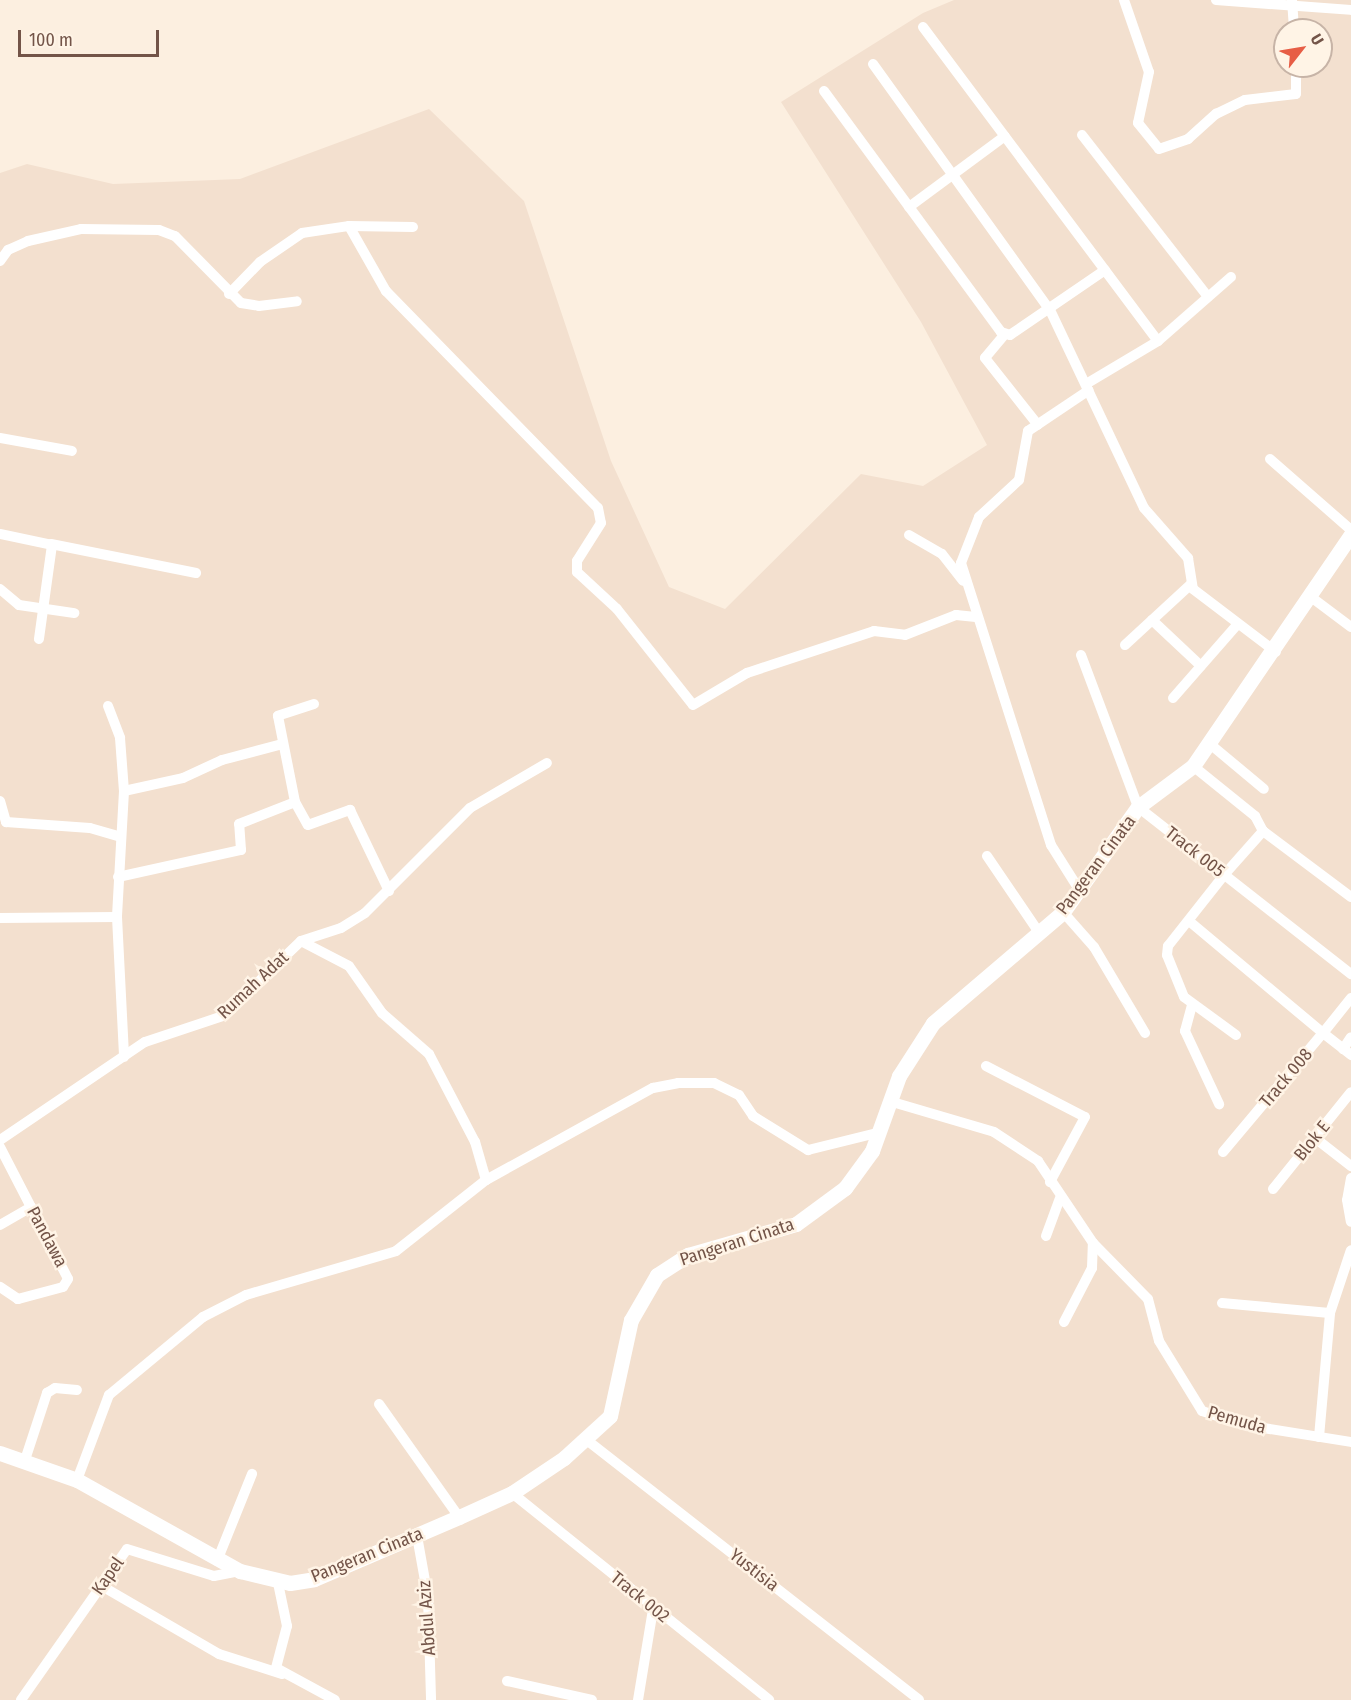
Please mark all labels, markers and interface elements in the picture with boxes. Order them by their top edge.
scale bar [21,18,162,56]
north arrow [1273,18,1333,78]
text: 100 m [29,29,73,51]
text: U [1307,31,1328,48]
street label: Pangeran Cinata [1052,811,1140,919]
street label: Track 005 [1161,822,1229,882]
street label: Rumah Adat [213,947,293,1023]
street label: Track 008 [1255,1044,1317,1112]
street label: Blok E [1289,1117,1335,1165]
street label: Pandawa [22,1203,72,1271]
street label: Pangeran Cinata [677,1213,797,1271]
street label: Pemuda [1205,1401,1269,1439]
street label: Pangeran Cinata [308,1523,426,1587]
street label: Yustisia [725,1544,783,1596]
street label: Kapel [87,1553,129,1599]
street label: Track 002 [606,1567,674,1627]
street label: Abdul Aziz [414,1580,440,1656]

